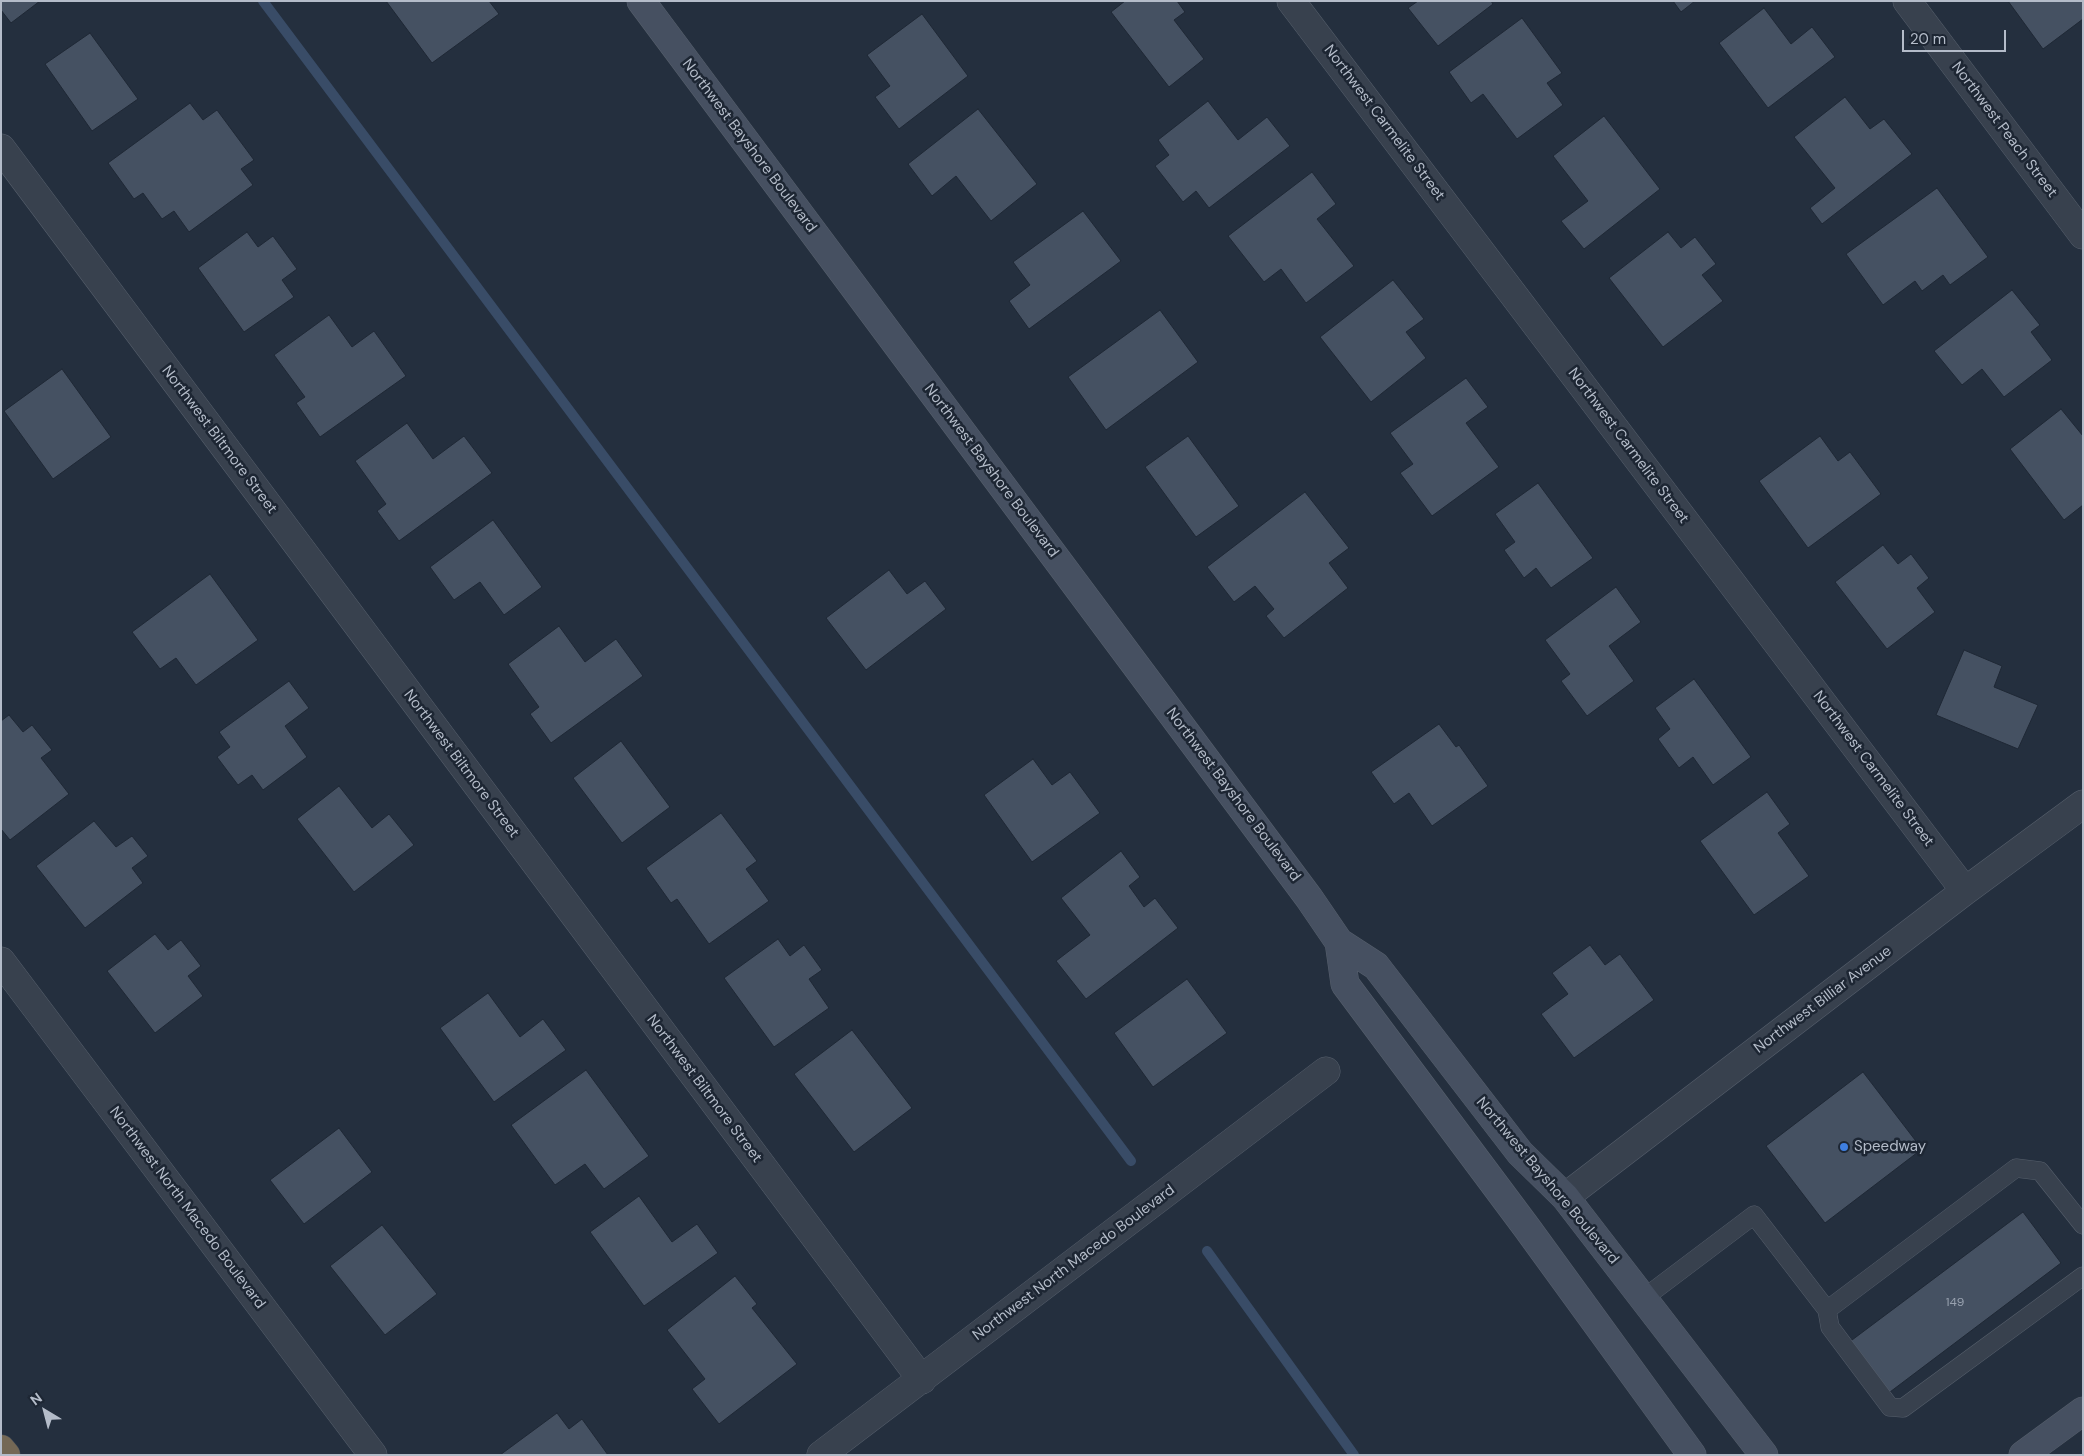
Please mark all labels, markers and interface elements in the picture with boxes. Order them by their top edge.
scale bar [1904,20,2008,52]
text: 20 m [1910,29,1946,49]
street label: Northwest Carmelite Street [1320,42,1448,204]
street label: Northwest Bayshore Boulevard [678,56,820,236]
street label: Northwest Peach Street [1947,59,2061,201]
street label: Northwest Biltmore Street [158,363,280,517]
street label: Northwest Carmelite Street [1564,365,1692,527]
street label: Northwest Bayshore Boulevard [920,381,1062,561]
street label: Northwest Biltmore Street [400,687,522,841]
street label: Northwest Carmelite Street [1809,688,1937,850]
street label: Northwest Bayshore Boulevard [1162,705,1304,885]
street label: Northwest Billiar Avenue [1751,942,1895,1058]
street label: Northwest Biltmore Street [643,1012,765,1166]
street label: Northwest Bayshore Boulevard [1472,1094,1622,1268]
street label: Northwest North Macedo Boulevard [105,1104,269,1312]
place label: Speedway [1854,1138,1926,1156]
marker: Speedway [1838,1141,1850,1153]
street label: Northwest North Macedo Boulevard [970,1181,1178,1345]
house number: 149 [1946,1296,1964,1310]
north arrow [20,1386,70,1436]
text: N [26,1389,45,1409]

